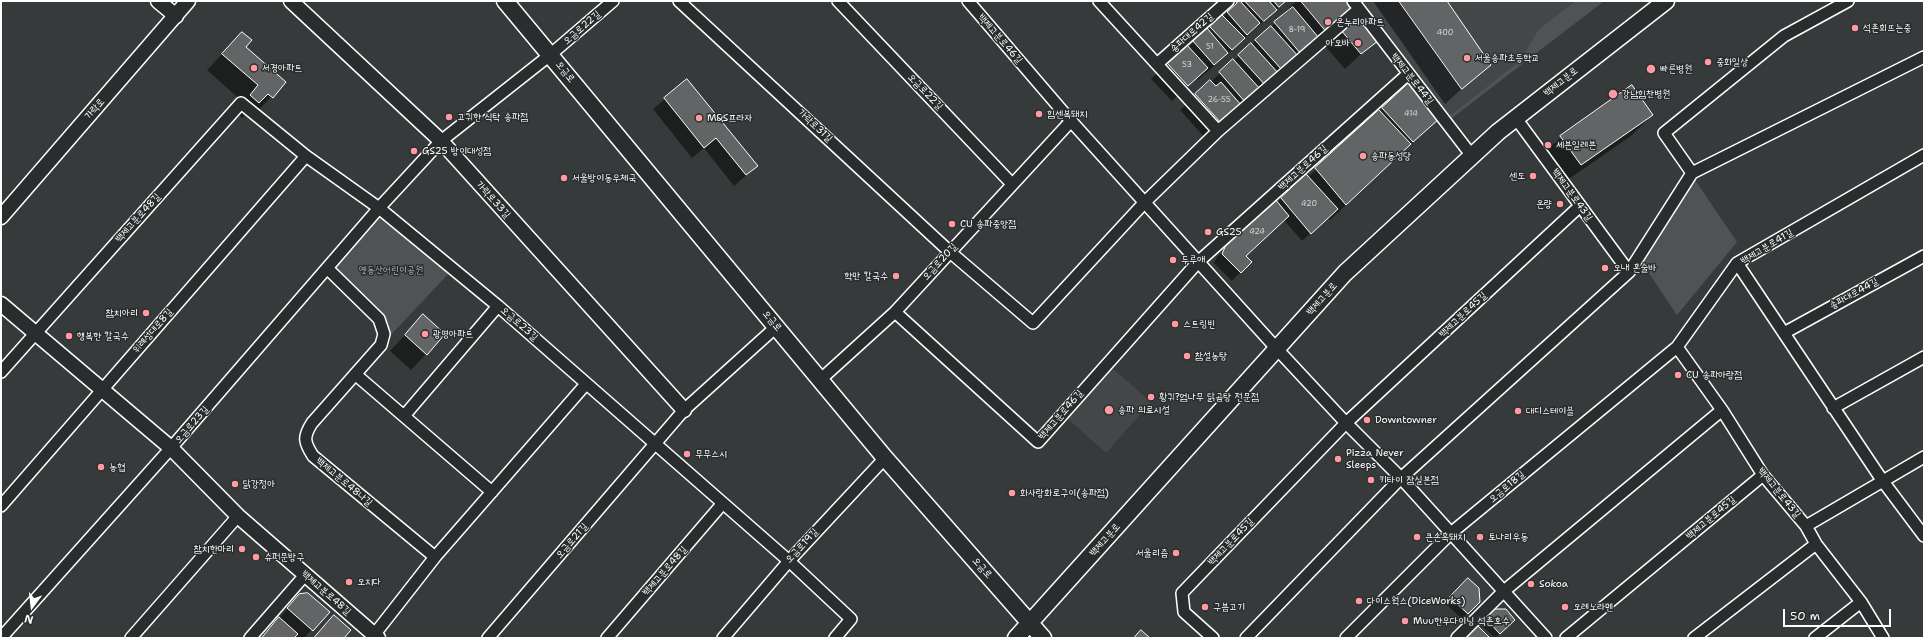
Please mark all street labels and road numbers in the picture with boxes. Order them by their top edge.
street label: 오금로22길 [561,8,603,48]
street label: 송파대로42길 [1168,11,1216,55]
street label: 백제고분로46길 [975,12,1025,66]
street label: 백제고분로44길 [1388,51,1436,107]
street label: 오금로 [553,59,577,85]
street label: 백제고분로 [1541,65,1581,99]
street label: 오금로22길 [905,71,945,113]
street label: 가락로 [83,96,107,122]
street label: 가락로31길 [795,107,835,145]
street label: 백제고분로46길 [1276,143,1330,193]
street label: 백제고분로43길 [1549,167,1595,223]
street label: 가락로33길 [473,179,513,221]
street label: 백제고분로48길 [113,191,163,245]
street label: 백제고분로41길 [1739,227,1795,267]
street label: 오금로20길 [920,241,960,283]
street label: 송파대로44길 [1827,276,1881,312]
street label: 백제고분로 [1304,280,1340,318]
street label: 백제고분로45길 [1437,290,1489,340]
street label: 오금로23길 [498,304,540,344]
street label: 위례성대로8길 [130,306,176,356]
street label: 오금로 [760,308,784,334]
street label: 백제고분로46길 [1036,388,1086,442]
street label: 오금로23길 [172,404,212,446]
street label: 백제고분로48나길 [313,455,375,509]
street label: 백제고분로43길 [1755,465,1803,521]
street label: 오금로18길 [1487,469,1527,505]
street label: 백제고분로45길 [1684,494,1738,542]
street label: 백제고분로45길 [1205,516,1257,568]
street label: 오금로21길 [553,521,591,561]
street label: 백제고분로 [1087,521,1123,559]
street label: 오금로19길 [783,526,821,566]
street label: 백제고분로48길 [640,544,690,598]
street label: 오금로 [969,555,995,581]
street label: 백제고분로48길 [299,568,353,618]

